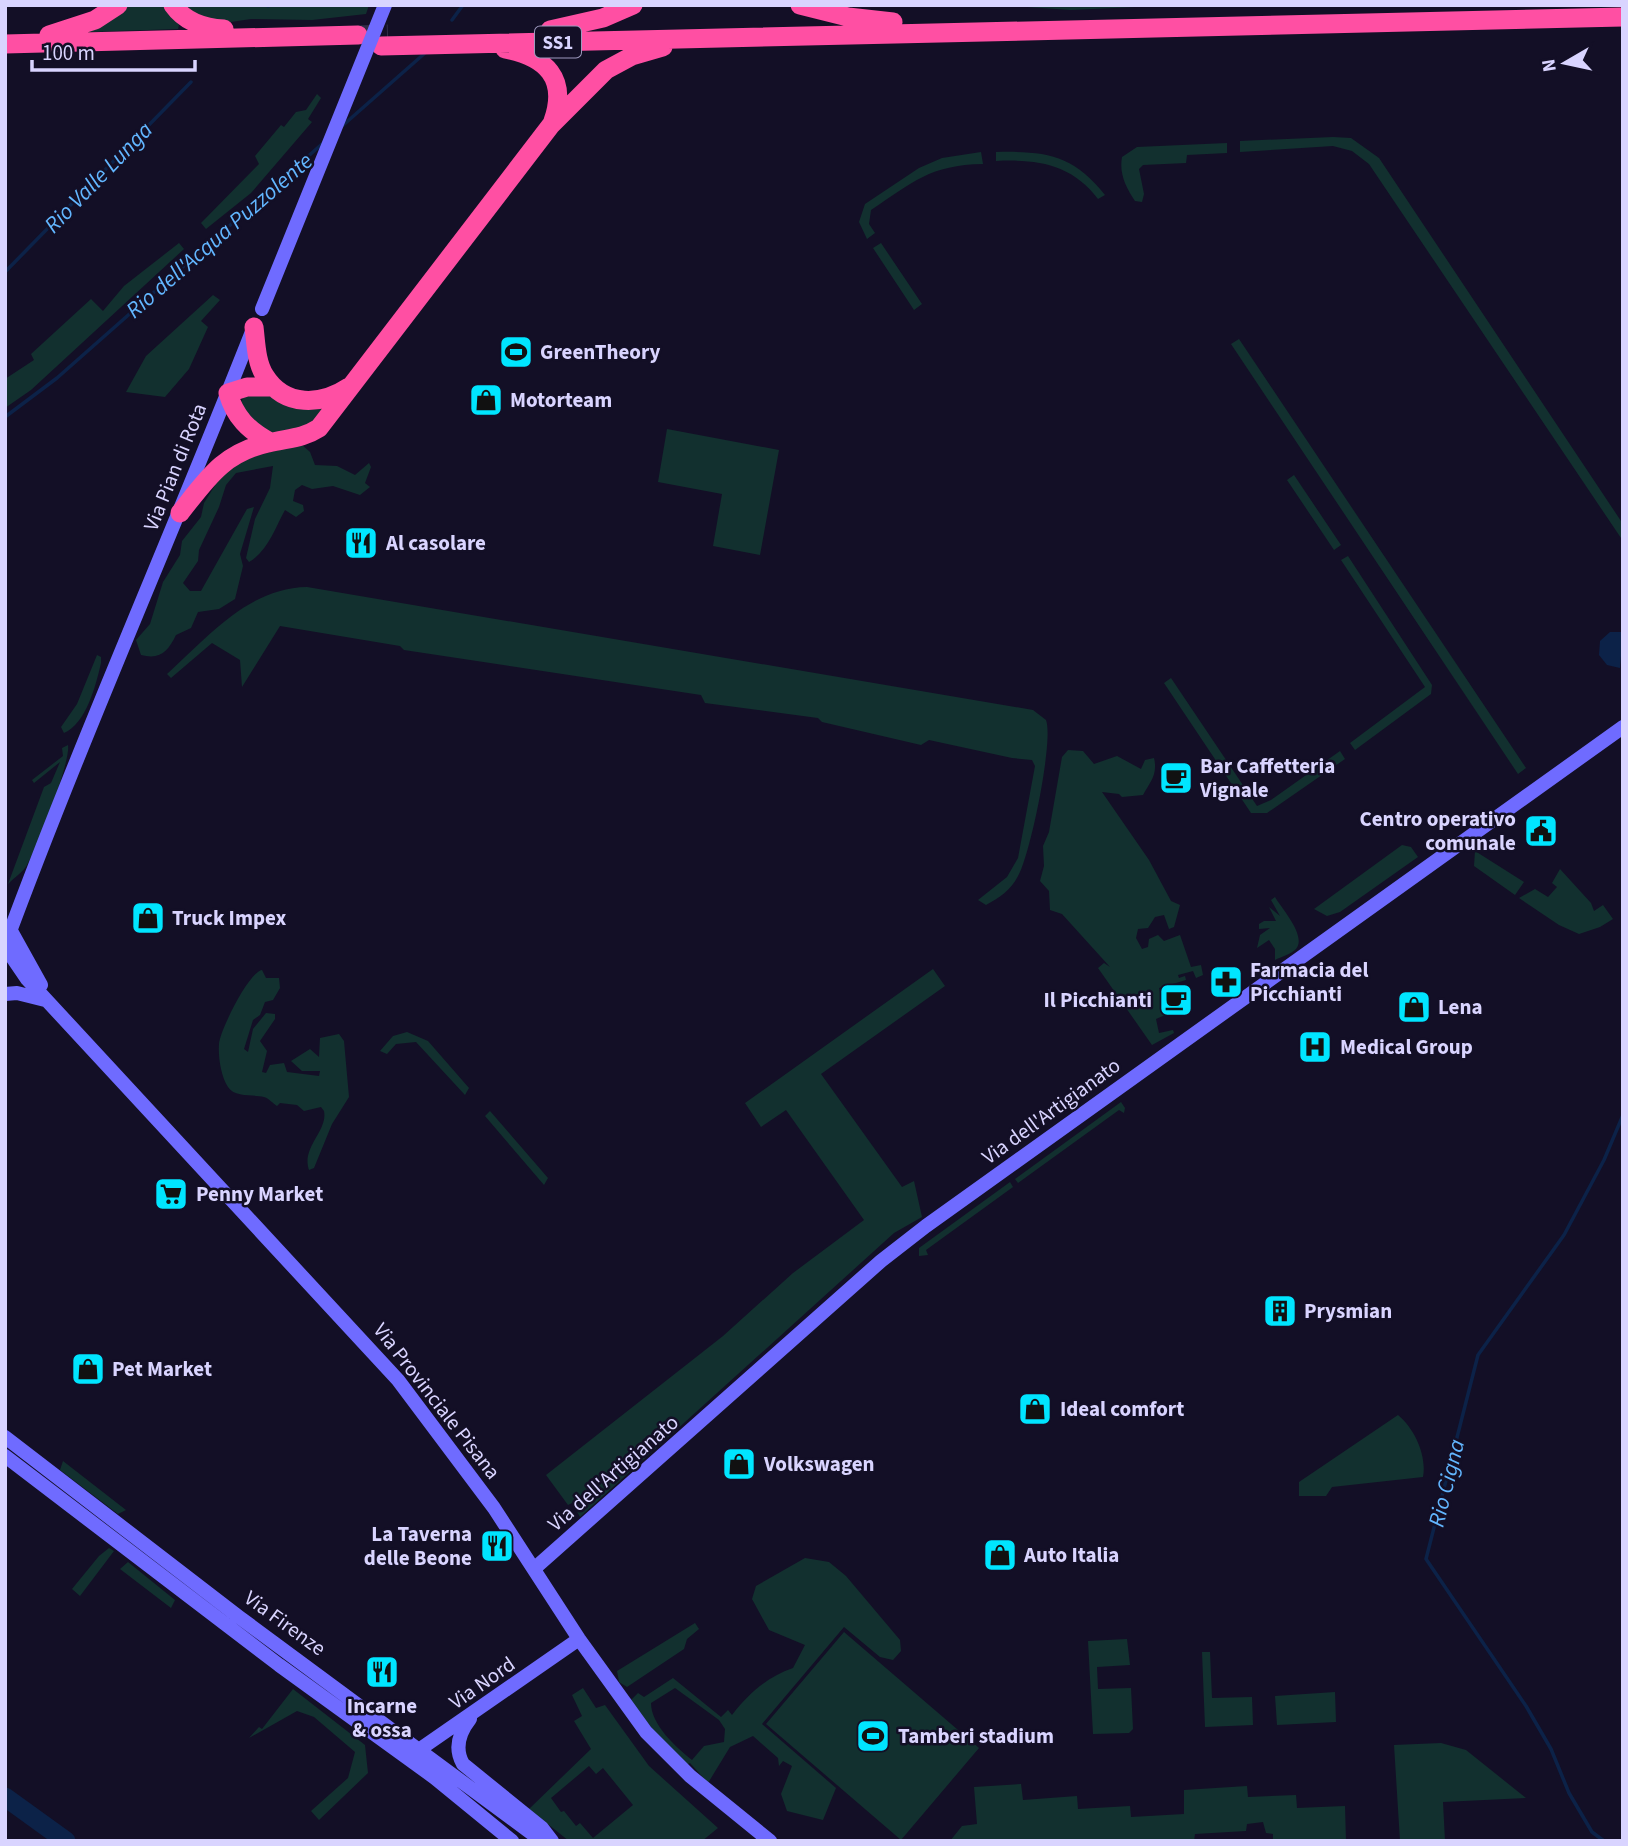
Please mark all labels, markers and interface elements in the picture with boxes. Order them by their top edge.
road number: SS1 [535,26,581,58]
scale bar [32,28,194,72]
north arrow [1530,28,1600,98]
text: 100 m [42,38,95,68]
text: N [1535,57,1564,74]
water label: Rio Valle Lunga [37,114,160,241]
water label: Rio dell'Acqua Puzzolente [119,145,320,326]
sports icon: GreenTheory [497,333,535,371]
place label: GreenTheory [540,337,660,367]
shop icon: Motorteam [467,381,505,419]
place label: Motorteam [510,385,612,415]
street label: Via Pian di Rota [136,399,214,535]
restaurant icon: Al casolare [342,524,380,562]
place label: Al casolare [385,528,486,558]
place label: Bar Caffetteria Vignale [1199,751,1335,805]
cafe icon: Bar Caffetteria Vignale [1157,759,1195,797]
place label: Centro operativo comunale [1360,804,1516,858]
public building icon: Centro operativo comunale [1522,812,1560,850]
shop icon: Truck Impex [129,899,167,937]
place label: Truck Impex [172,903,287,933]
place label: Farmacia del Picchianti [1250,955,1369,1009]
pharmacy icon: Farmacia del Picchianti [1207,963,1245,1001]
cafe icon: Il Picchianti [1157,981,1195,1019]
place label: Il Picchianti [1043,985,1152,1015]
shop icon: Lena [1395,988,1433,1026]
place label: Lena [1438,992,1483,1022]
hospital icon: Medical Group [1296,1028,1334,1066]
place label: Medical Group [1340,1032,1473,1062]
street label: Via dell'Artigianato [975,1050,1127,1172]
supermarket icon: Penny Market [152,1175,190,1213]
place label: Penny Market [196,1179,323,1209]
building icon: Prysmian [1261,1292,1299,1330]
place label: Prysmian [1304,1296,1392,1326]
street label: Via Provinciale Pisana [366,1316,508,1486]
shop icon: Pet Market [69,1350,107,1388]
place label: Pet Market [112,1354,212,1384]
shop icon: Ideal comfort [1016,1390,1054,1428]
place label: Ideal comfort [1060,1394,1184,1424]
street label: Via dell'Artigianato [541,1408,685,1538]
water label: Rio Cigna [1420,1436,1473,1530]
shop icon: Volkswagen [720,1445,758,1483]
place label: Volkswagen [763,1449,875,1479]
place label: La Taverna delle Beone [364,1519,472,1573]
restaurant icon: La Taverna delle Beone [478,1527,516,1565]
shop icon: Auto Italia [981,1536,1019,1574]
place label: Auto Italia [1023,1540,1119,1570]
street label: Via Firenze [238,1583,332,1663]
street label: Via Nord [443,1649,521,1717]
restaurant icon: Incarne & ossa [363,1653,401,1691]
place label: Incarne & ossa [347,1691,417,1745]
sports icon: Tamberi stadium [854,1717,892,1755]
place label: Tamberi stadium [898,1721,1054,1751]

